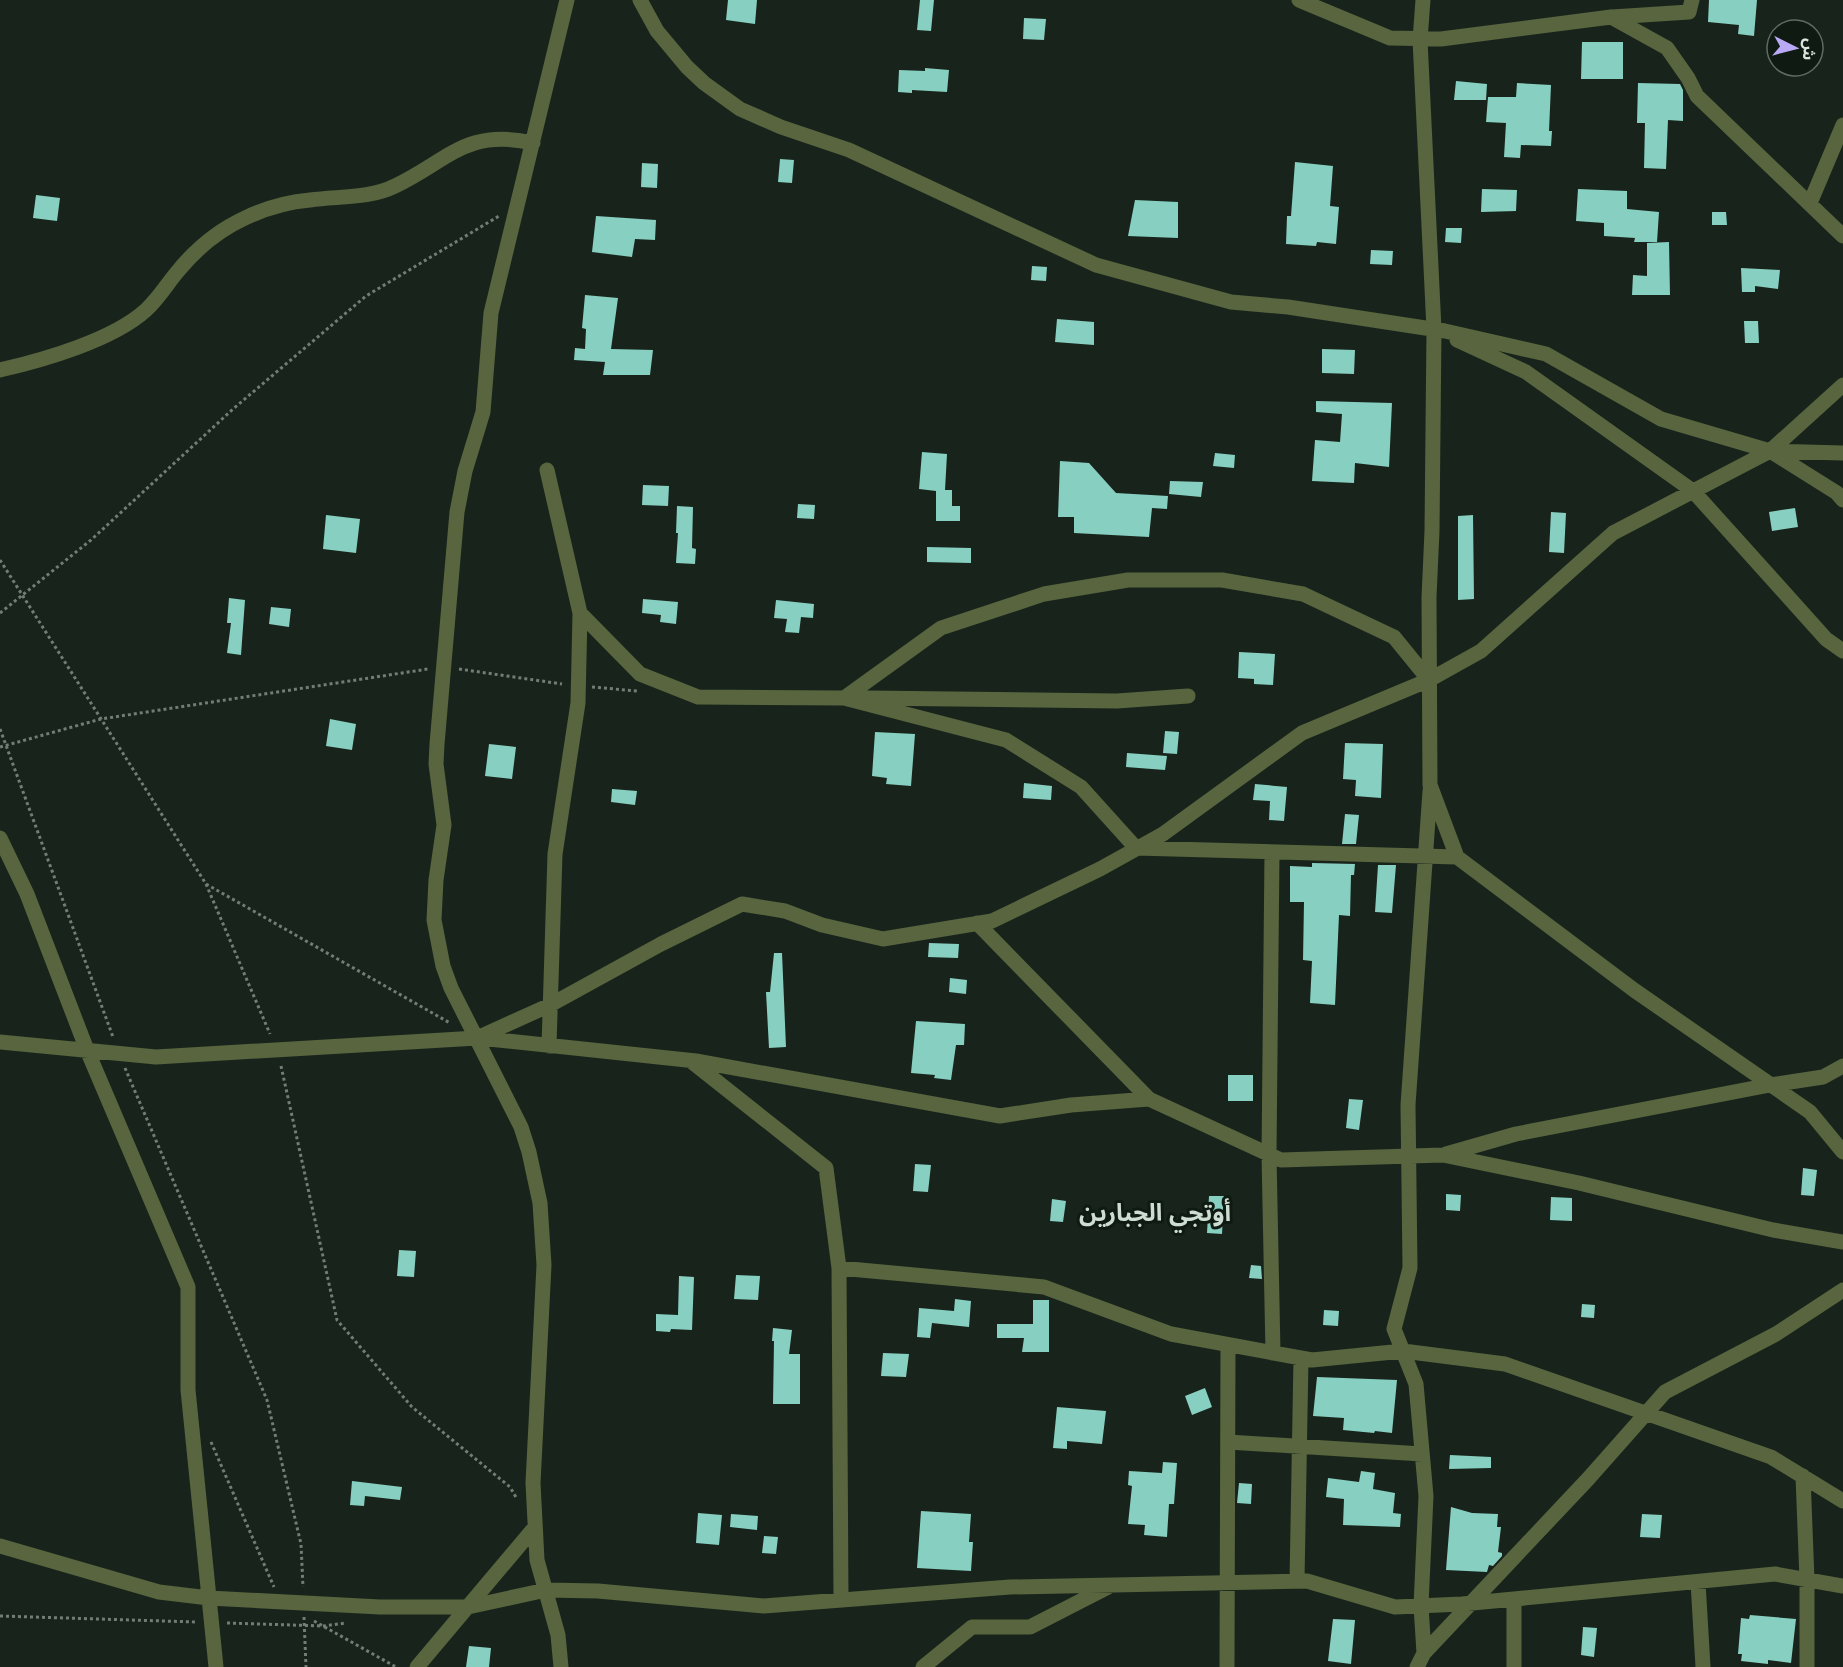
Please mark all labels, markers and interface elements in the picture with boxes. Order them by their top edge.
north arrow [1765,18,1825,78]
text: ش [1799,38,1819,61]
district label: أوتجي الجبارين [1079,1198,1231,1233]

